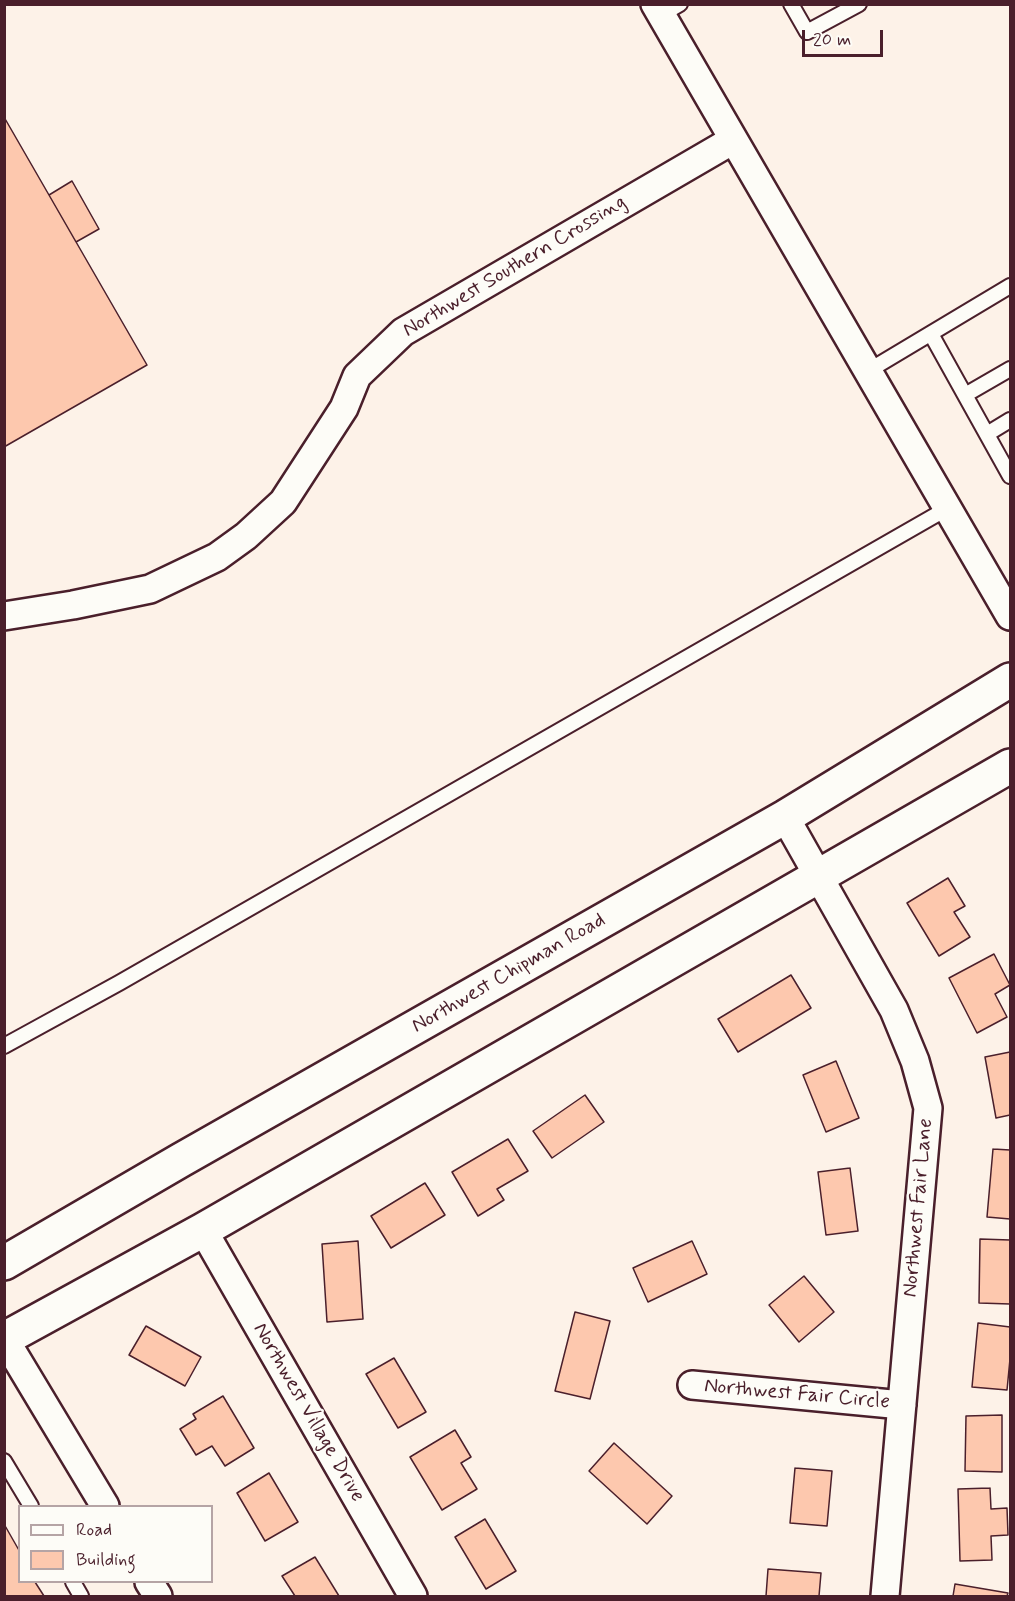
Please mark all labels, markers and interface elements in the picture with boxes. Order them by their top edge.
scale bar [805,18,886,56]
text: 20 m [813,28,851,52]
street label: Northwest Southern Crossing [399,190,631,344]
street label: Northwest Chipman Road [408,908,610,1040]
street label: Northwest Fair Lane [899,1117,939,1299]
street label: Northwest Village Drive [246,1319,370,1507]
street label: Northwest Fair Circle [703,1374,891,1416]
legend [18,1505,213,1583]
text: Road [76,1518,112,1542]
text: Building [76,1548,136,1572]

